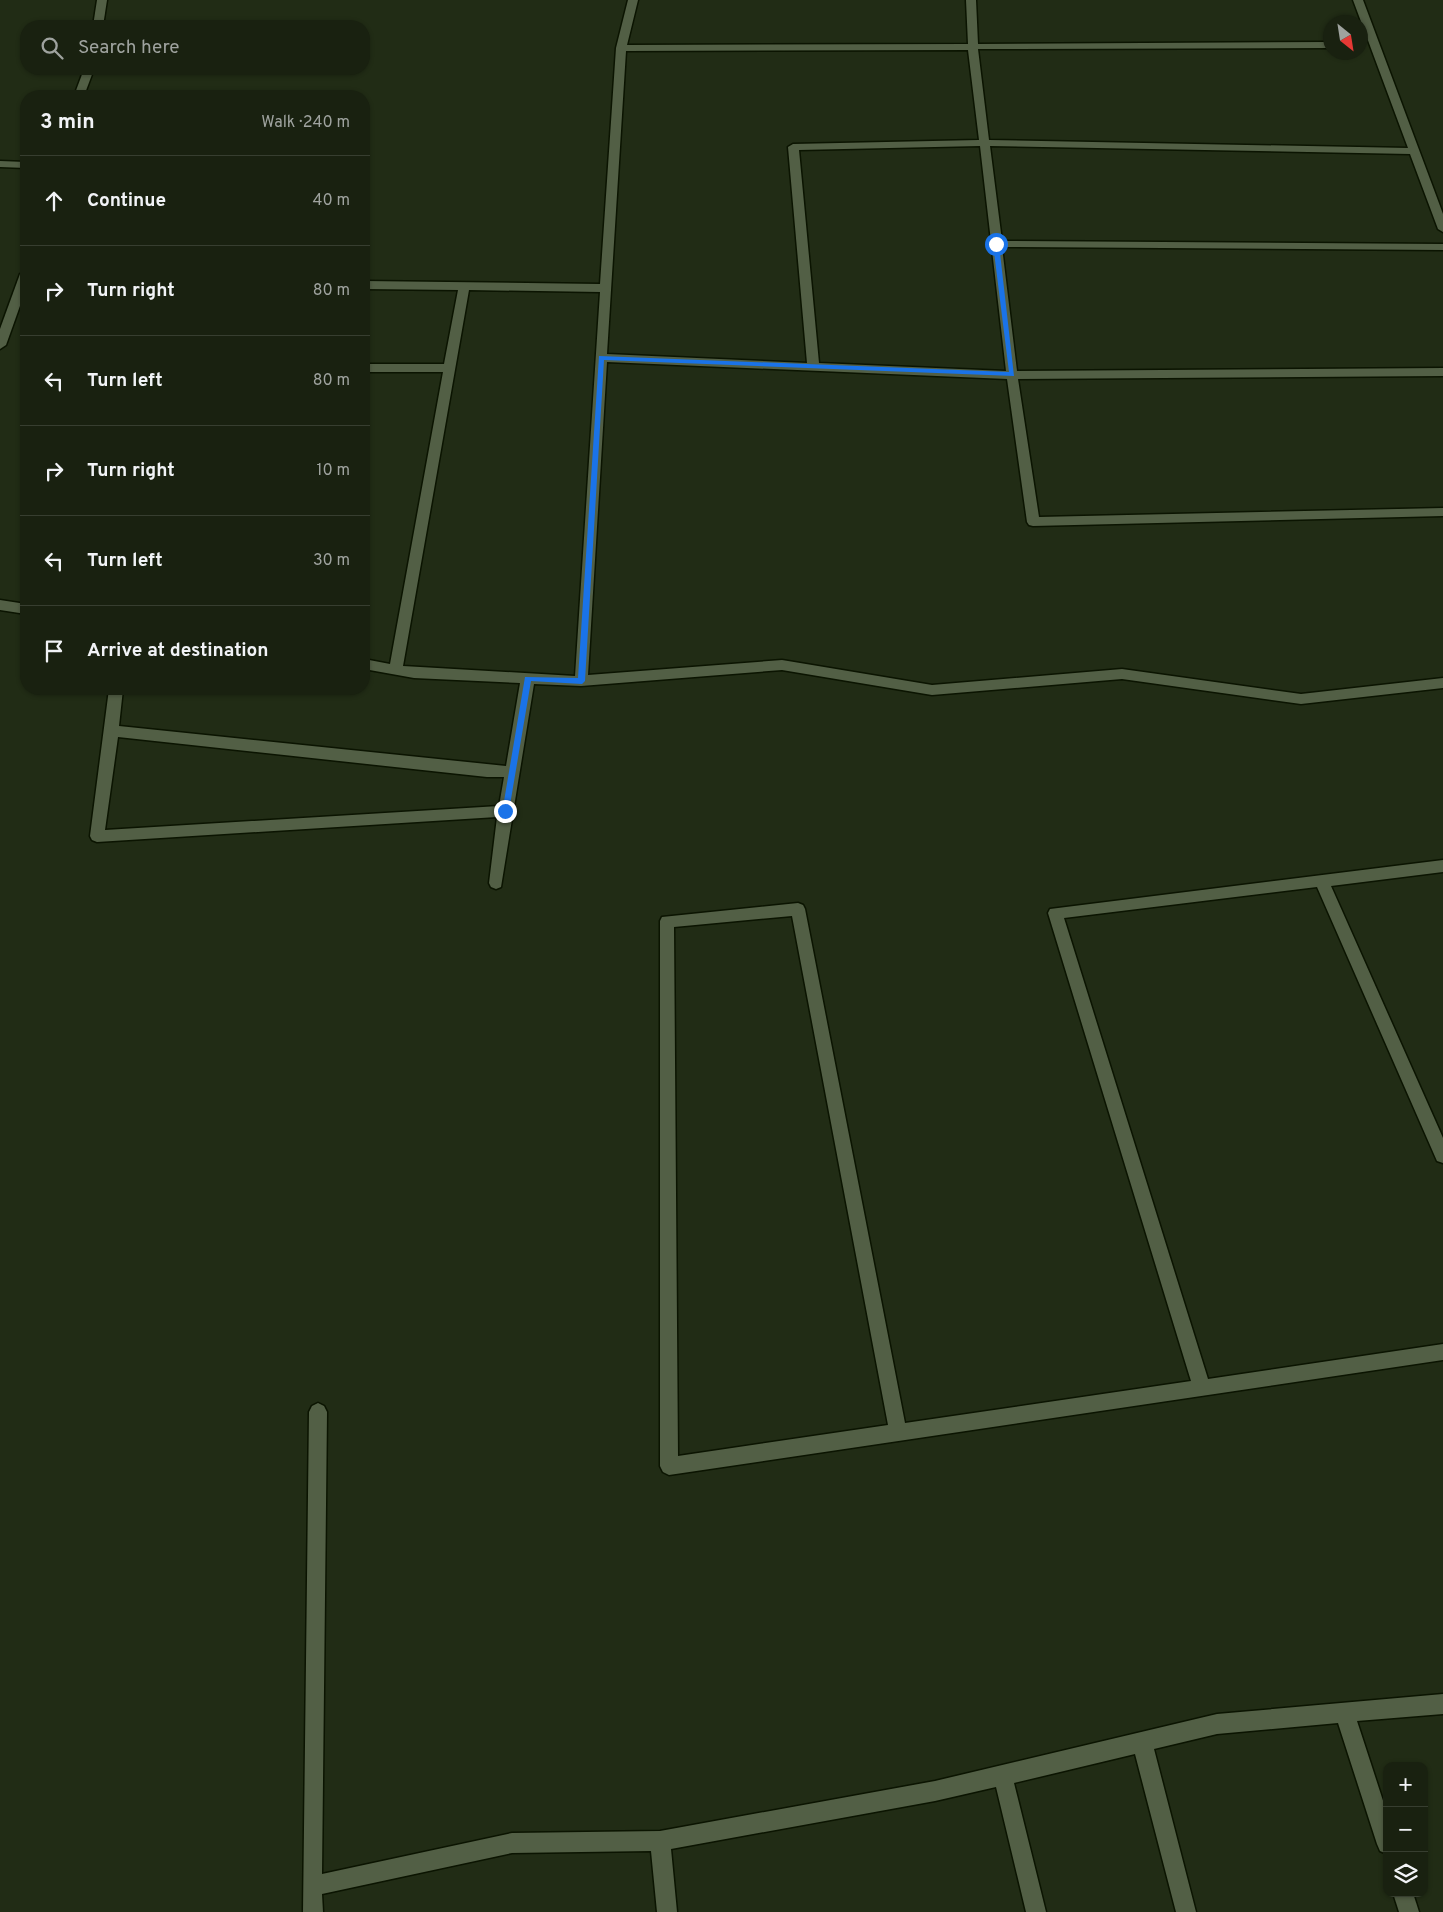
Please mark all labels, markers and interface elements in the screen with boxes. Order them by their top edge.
north arrow [1323,15,1368,60]
search box [20,20,370,75]
icon: search [38,34,66,62]
text: Search here [78,36,180,60]
text: 3 min [40,109,95,136]
text: Walk · 240 m [261,113,350,133]
icon: ahead [40,187,68,215]
text: Continue [87,189,166,213]
text: 40 m [312,191,350,211]
route start [985,233,1008,256]
icon: right [40,277,68,305]
text: Turn right [87,279,175,303]
text: 80 m [313,281,350,301]
icon: left [40,367,68,395]
text: Turn left [87,369,163,393]
text: 80 m [313,371,350,391]
icon: right [40,457,68,485]
text: Turn right [87,459,175,483]
text: 10 m [316,461,350,481]
icon: left [40,547,68,575]
text: Turn left [87,549,163,573]
text: 30 m [313,551,350,571]
icon: arrive [40,637,68,665]
text: Arrive at destination [87,639,268,663]
route end [494,800,517,823]
map controls [1383,1762,1428,1897]
button: + [1383,1762,1428,1807]
button: − [1383,1807,1428,1852]
button: layers [1383,1852,1428,1897]

